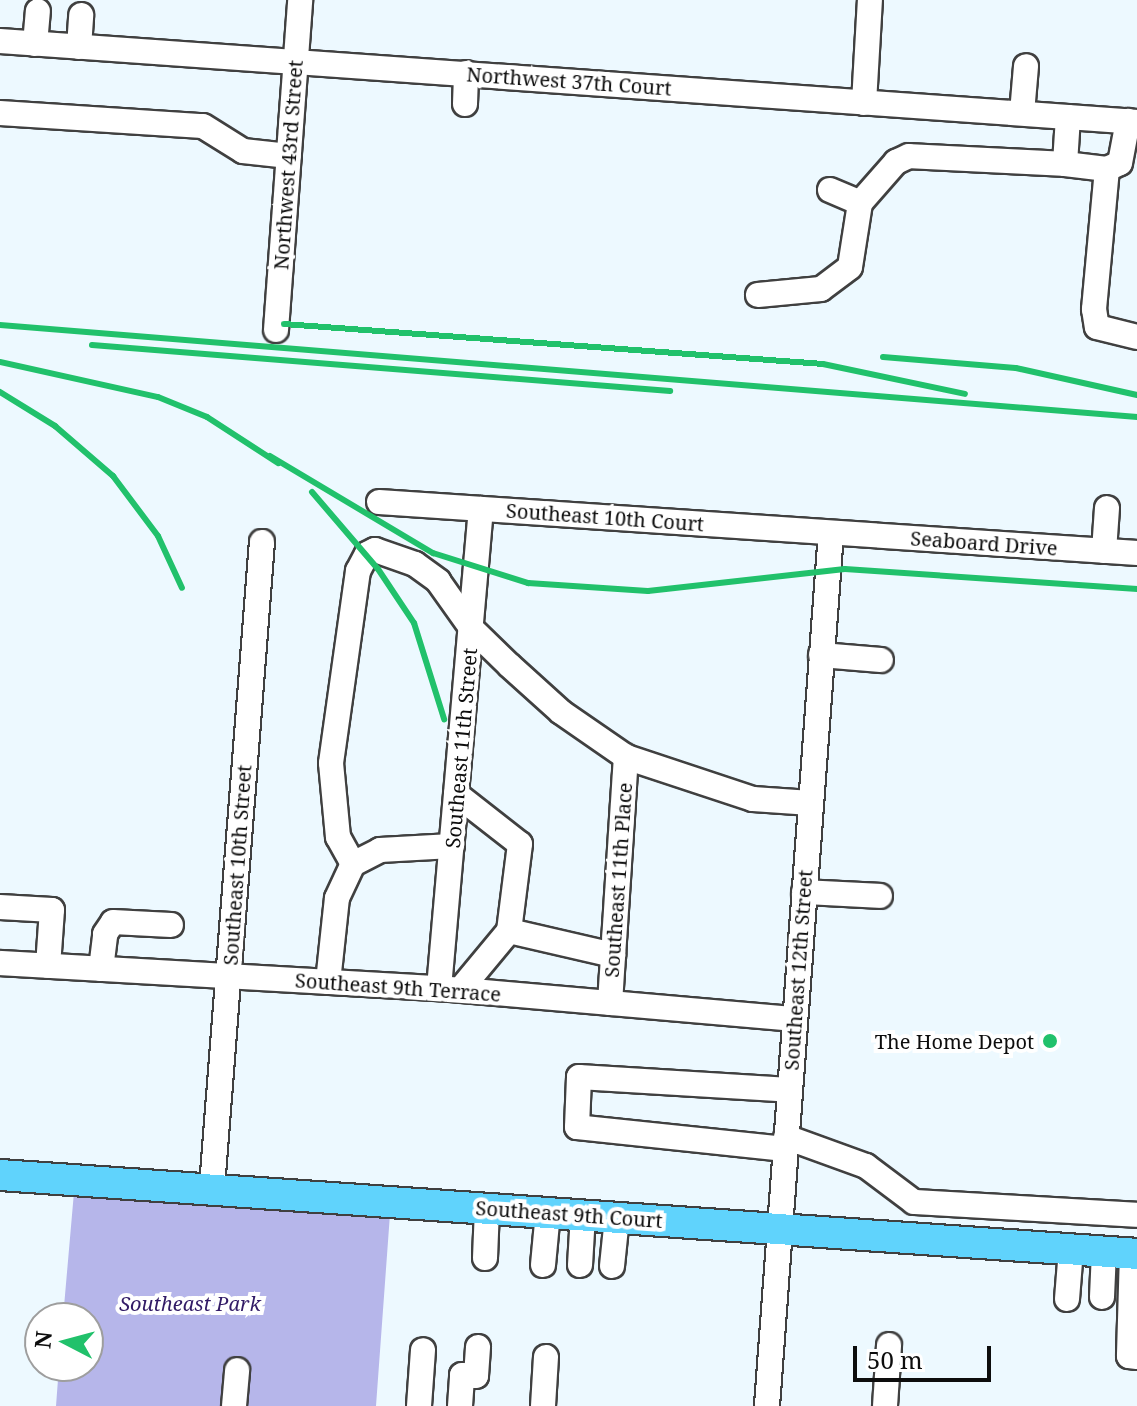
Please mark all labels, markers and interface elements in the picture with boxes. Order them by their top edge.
street label: Northwest 43rd Street [269,59,307,271]
street label: Northwest 37th Court [466,62,672,100]
street label: Southeast 10th Court [505,498,705,536]
street label: Seaboard Drive [910,526,1058,560]
street label: Southeast 11th Street [440,647,482,849]
street label: Southeast 10th Street [218,764,256,966]
street label: Southeast 11th Place [599,782,637,978]
street label: Southeast 12th Street [779,869,817,1071]
street label: Southeast 9th Terrace [294,968,502,1006]
place label: The Home Depot [875,1029,1034,1053]
marker: The Home Depot [1041,1032,1059,1050]
street label: Southeast 9th Court [475,1196,663,1232]
park label: Southeast Park [119,1291,261,1315]
north arrow [24,1302,104,1382]
text: N [26,1330,58,1350]
scale bar [857,1330,995,1380]
text: 50 m [867,1343,923,1376]

